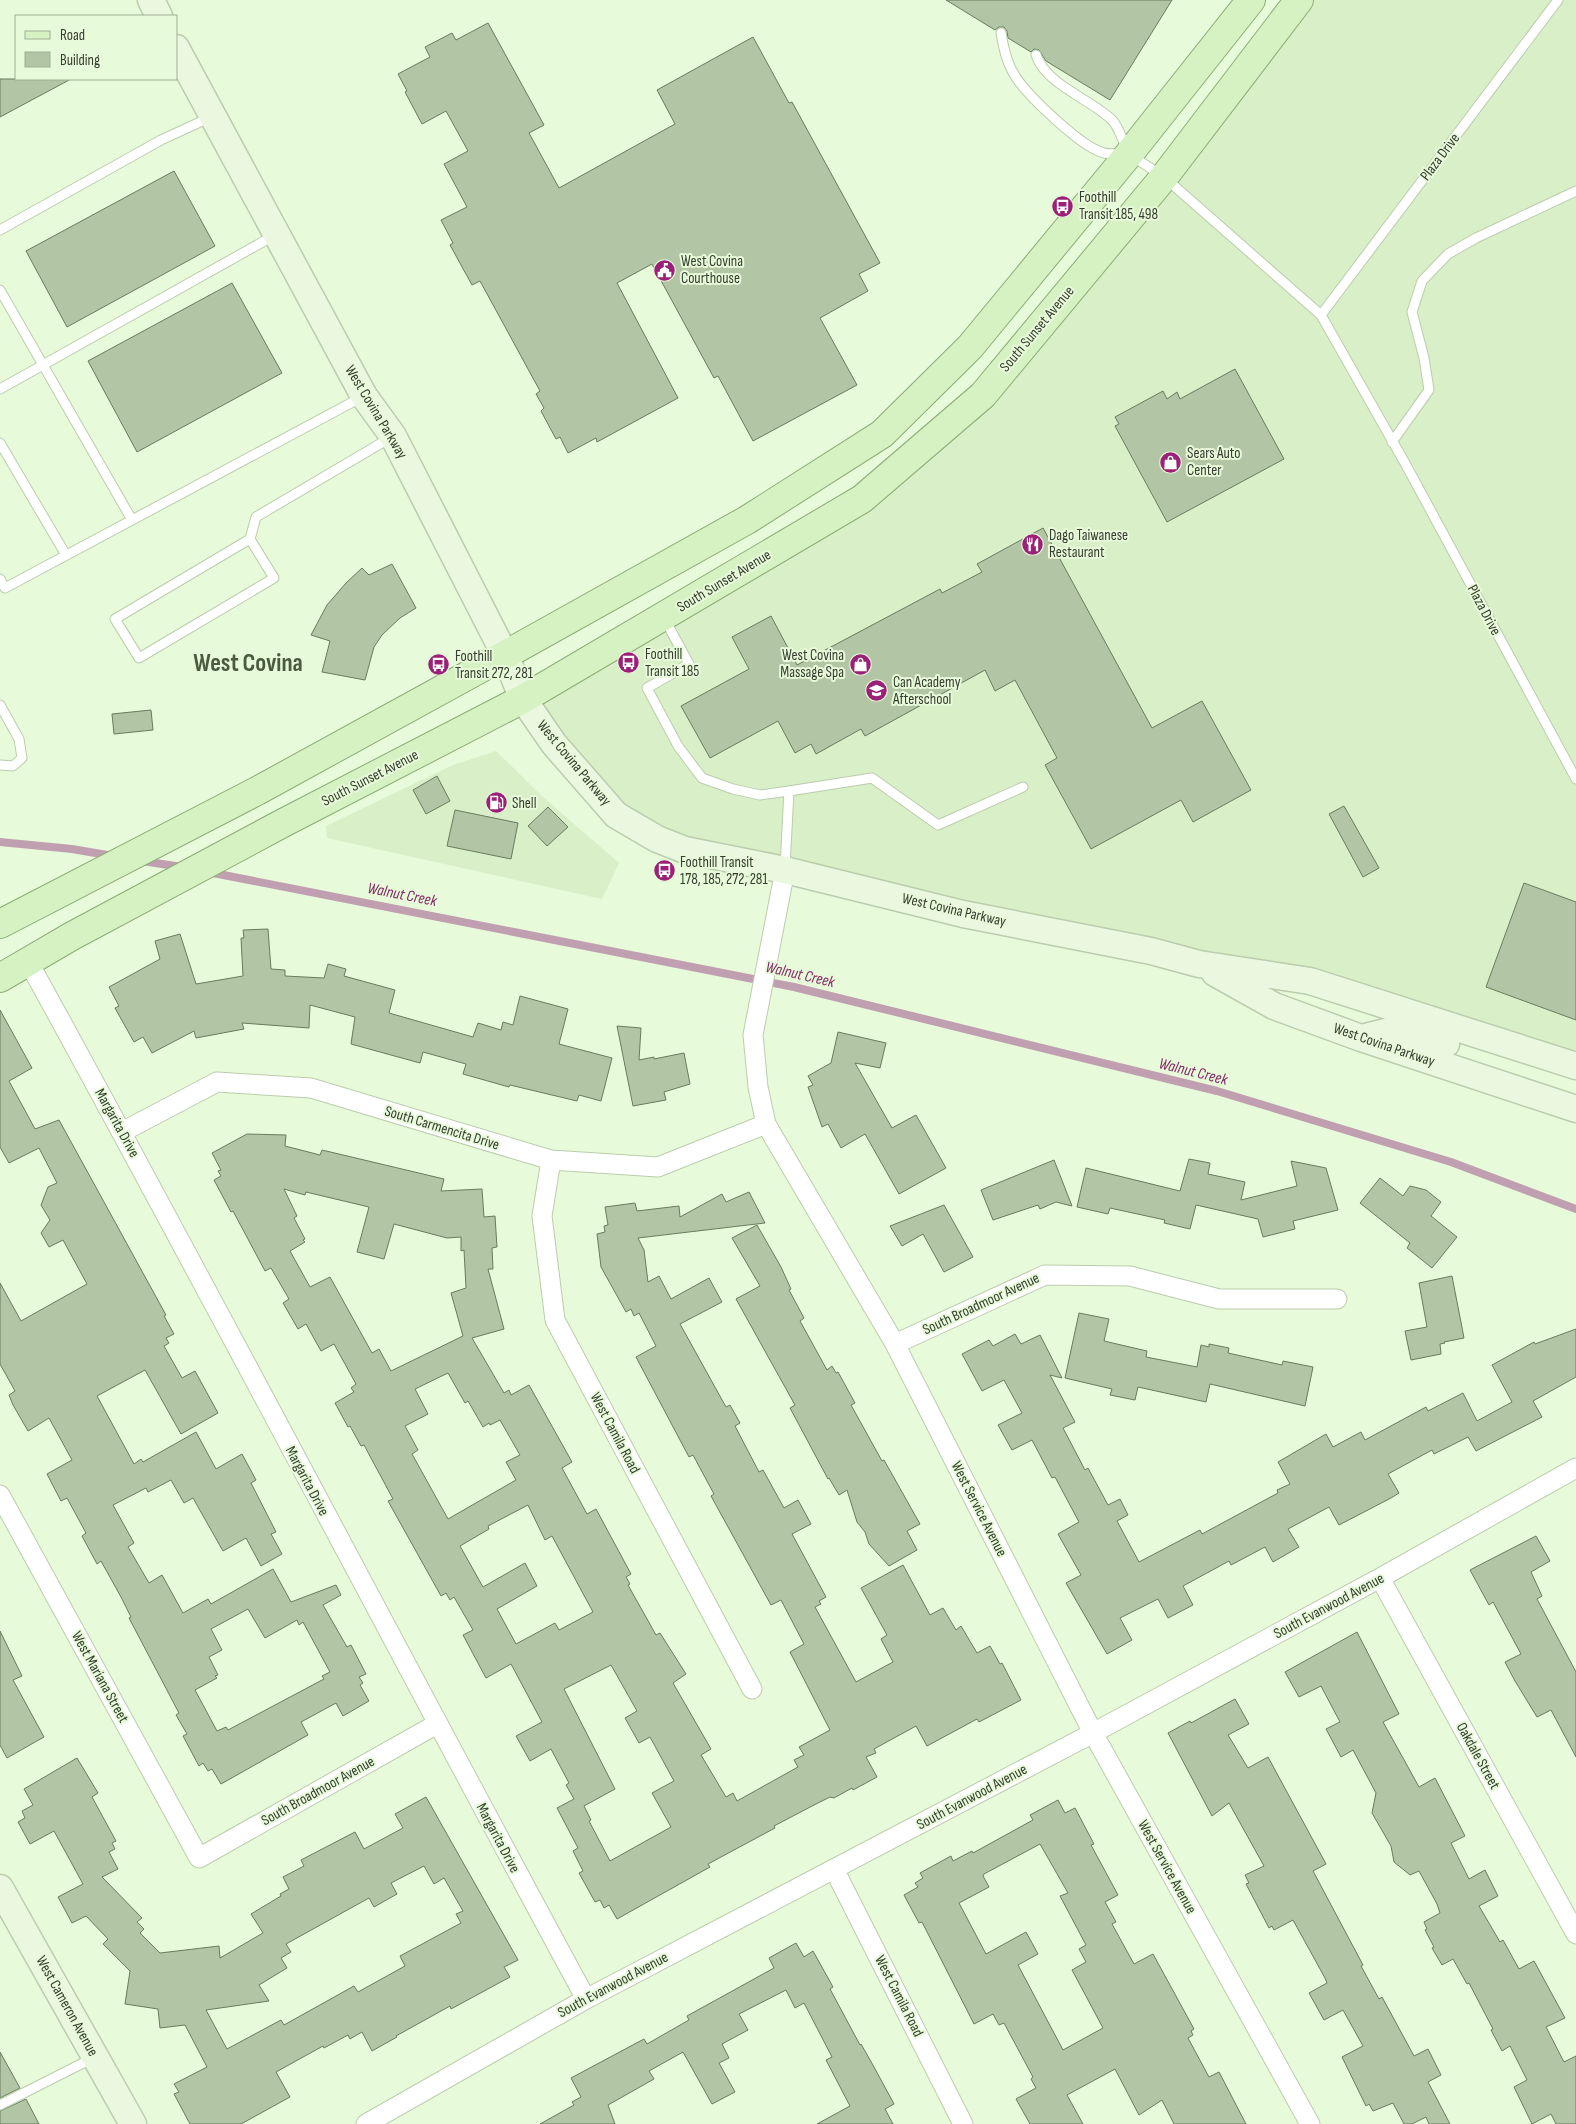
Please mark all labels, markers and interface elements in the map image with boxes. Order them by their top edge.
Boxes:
legend [15,15,178,80]
text: Road [60,26,85,45]
text: Building [60,51,100,70]
street label: Plaza Drive [1416,129,1464,185]
place label: Foothill Transit 185, 498 [1079,188,1158,224]
bus stop icon: Foothill Transit 185, 498 [1051,194,1075,218]
place label: West Covina Courthouse [681,252,743,288]
public building icon: West Covina Courthouse [653,258,677,282]
street label: South Sunset Avenue [996,282,1078,376]
street label: West Covina Parkway [341,362,412,462]
place label: Sears Auto Center [1187,444,1240,480]
shop icon: Sears Auto Center [1159,450,1183,474]
place label: Dago Taiwanese Restaurant [1049,526,1128,562]
restaurant icon: Dago Taiwanese Restaurant [1021,532,1045,556]
street label: South Sunset Avenue [673,545,775,617]
street label: Plaza Drive [1463,581,1505,639]
place label: Foothill Transit 185 [645,645,699,681]
place label: West Covina Massage Spa [780,646,844,682]
place label: Foothill Transit 272, 281 [455,647,534,683]
district label: West Covina [193,648,303,679]
bus stop icon: Foothill Transit 185 [617,651,641,675]
shop icon: West Covina Massage Spa [848,652,872,676]
bus stop icon: Foothill Transit 272, 281 [427,653,451,677]
place label: Can Academy Afterschool [892,673,961,709]
school or university icon: Can Academy Afterschool [865,679,889,703]
street label: West Covina Parkway [533,716,615,810]
street label: South Sunset Avenue [318,745,422,811]
fuel station icon: Shell [484,791,508,815]
place label: Shell [512,794,536,813]
place label: Foothill Transit 178, 185, 272, 281 [680,853,768,889]
bus stop icon: Foothill Transit 178, 185, 272, 281 [652,859,676,883]
water label: Walnut Creek [366,879,439,911]
street label: West Covina Parkway [900,889,1008,931]
water label: Walnut Creek [764,958,837,992]
street label: West Covina Parkway [1331,1019,1437,1071]
water label: Walnut Creek [1157,1054,1230,1090]
street label: Margarita Drive [90,1085,144,1161]
street label: South Carmencita Drive [382,1102,502,1154]
street label: South Broadmoor Avenue [920,1269,1042,1339]
street label: West Camila Road [586,1389,644,1477]
street label: Margarita Drive [281,1443,333,1519]
street label: West Service Avenue [947,1458,1011,1560]
street label: South Evanwood Avenue [1271,1569,1387,1643]
street label: West Mariana Street [67,1628,133,1726]
street label: Oakdale Street [1452,1719,1504,1793]
street label: South Broadmoor Avenue [258,1752,378,1830]
street label: South Evanwood Avenue [914,1760,1030,1834]
street label: Margarita Drive [472,1800,524,1876]
street label: West Service Avenue [1133,1817,1201,1917]
street label: South Evanwood Avenue [555,1948,671,2022]
street label: West Cameron Avenue [32,1952,102,2060]
street label: West Camila Road [870,1952,928,2040]

